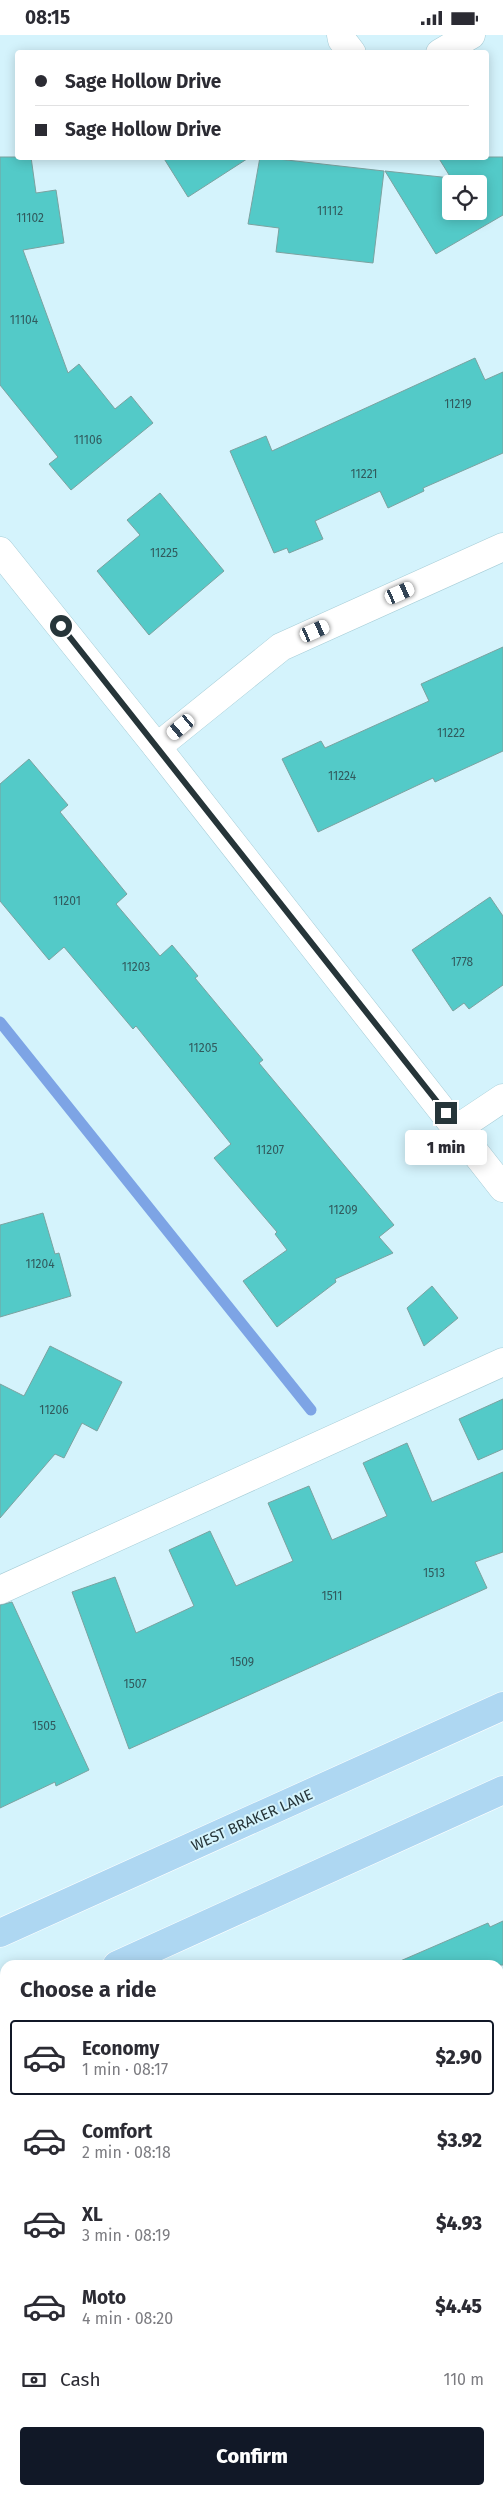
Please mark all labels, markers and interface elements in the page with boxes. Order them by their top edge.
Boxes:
text: 08:15 [25,6,70,29]
text: Sage Hollow Drive [65,70,221,93]
text: Sage Hollow Drive [65,118,221,141]
map controls [442,175,487,220]
button: locate [442,175,487,220]
house number: 11112 [317,204,343,218]
house number: 11102 [16,211,44,225]
house number: 11104 [10,313,39,327]
house number: 11219 [444,397,472,411]
house number: 11106 [74,433,102,447]
house number: 11221 [350,467,378,481]
house number: 11225 [150,546,178,560]
car [383,580,416,606]
route start [50,615,72,637]
car [298,618,331,644]
car [164,712,197,742]
house number: 11222 [437,726,465,740]
house number: 11224 [328,769,357,783]
house number: 11201 [53,894,81,908]
house number: 1778 [451,955,473,969]
house number: 11203 [122,960,150,974]
house number: 11205 [189,1041,217,1055]
route end [435,1102,457,1124]
callout: 1 min [405,1131,487,1165]
text: 1 min [427,1138,465,1157]
house number: 11207 [256,1143,284,1157]
house number: 11209 [328,1203,358,1217]
house number: 11204 [25,1257,55,1271]
house number: 11206 [39,1403,69,1417]
house number: 1513 [423,1566,445,1580]
house number: 1511 [322,1589,342,1603]
house number: 1509 [230,1655,254,1669]
house number: 1507 [124,1677,147,1691]
house number: 1505 [32,1719,56,1733]
street label: WEST BRAKER LANE [189,1785,315,1855]
text: Choose a ride [20,1976,156,2003]
icon: car [22,2035,67,2080]
text: Economy [82,2037,159,2060]
text: $2.90 [435,2046,482,2069]
text: 1 min · 08:17 [82,2060,168,2079]
icon: car [22,2118,67,2163]
text: Comfort [82,2120,152,2143]
text: $3.92 [437,2129,482,2152]
text: 2 min · 08:18 [82,2143,171,2162]
icon: car [22,2201,67,2246]
text: XL [82,2203,103,2226]
text: $4.93 [436,2212,482,2235]
text: 3 min · 08:19 [82,2226,170,2245]
icon: car [22,2284,67,2329]
text: Moto [82,2286,126,2309]
text: $4.45 [435,2295,482,2318]
text: 4 min · 08:20 [82,2309,173,2328]
icon: cash [20,2366,48,2394]
text: Cash [60,2368,101,2391]
text: 110 m [443,2370,484,2389]
button: Confirm [20,2427,484,2485]

